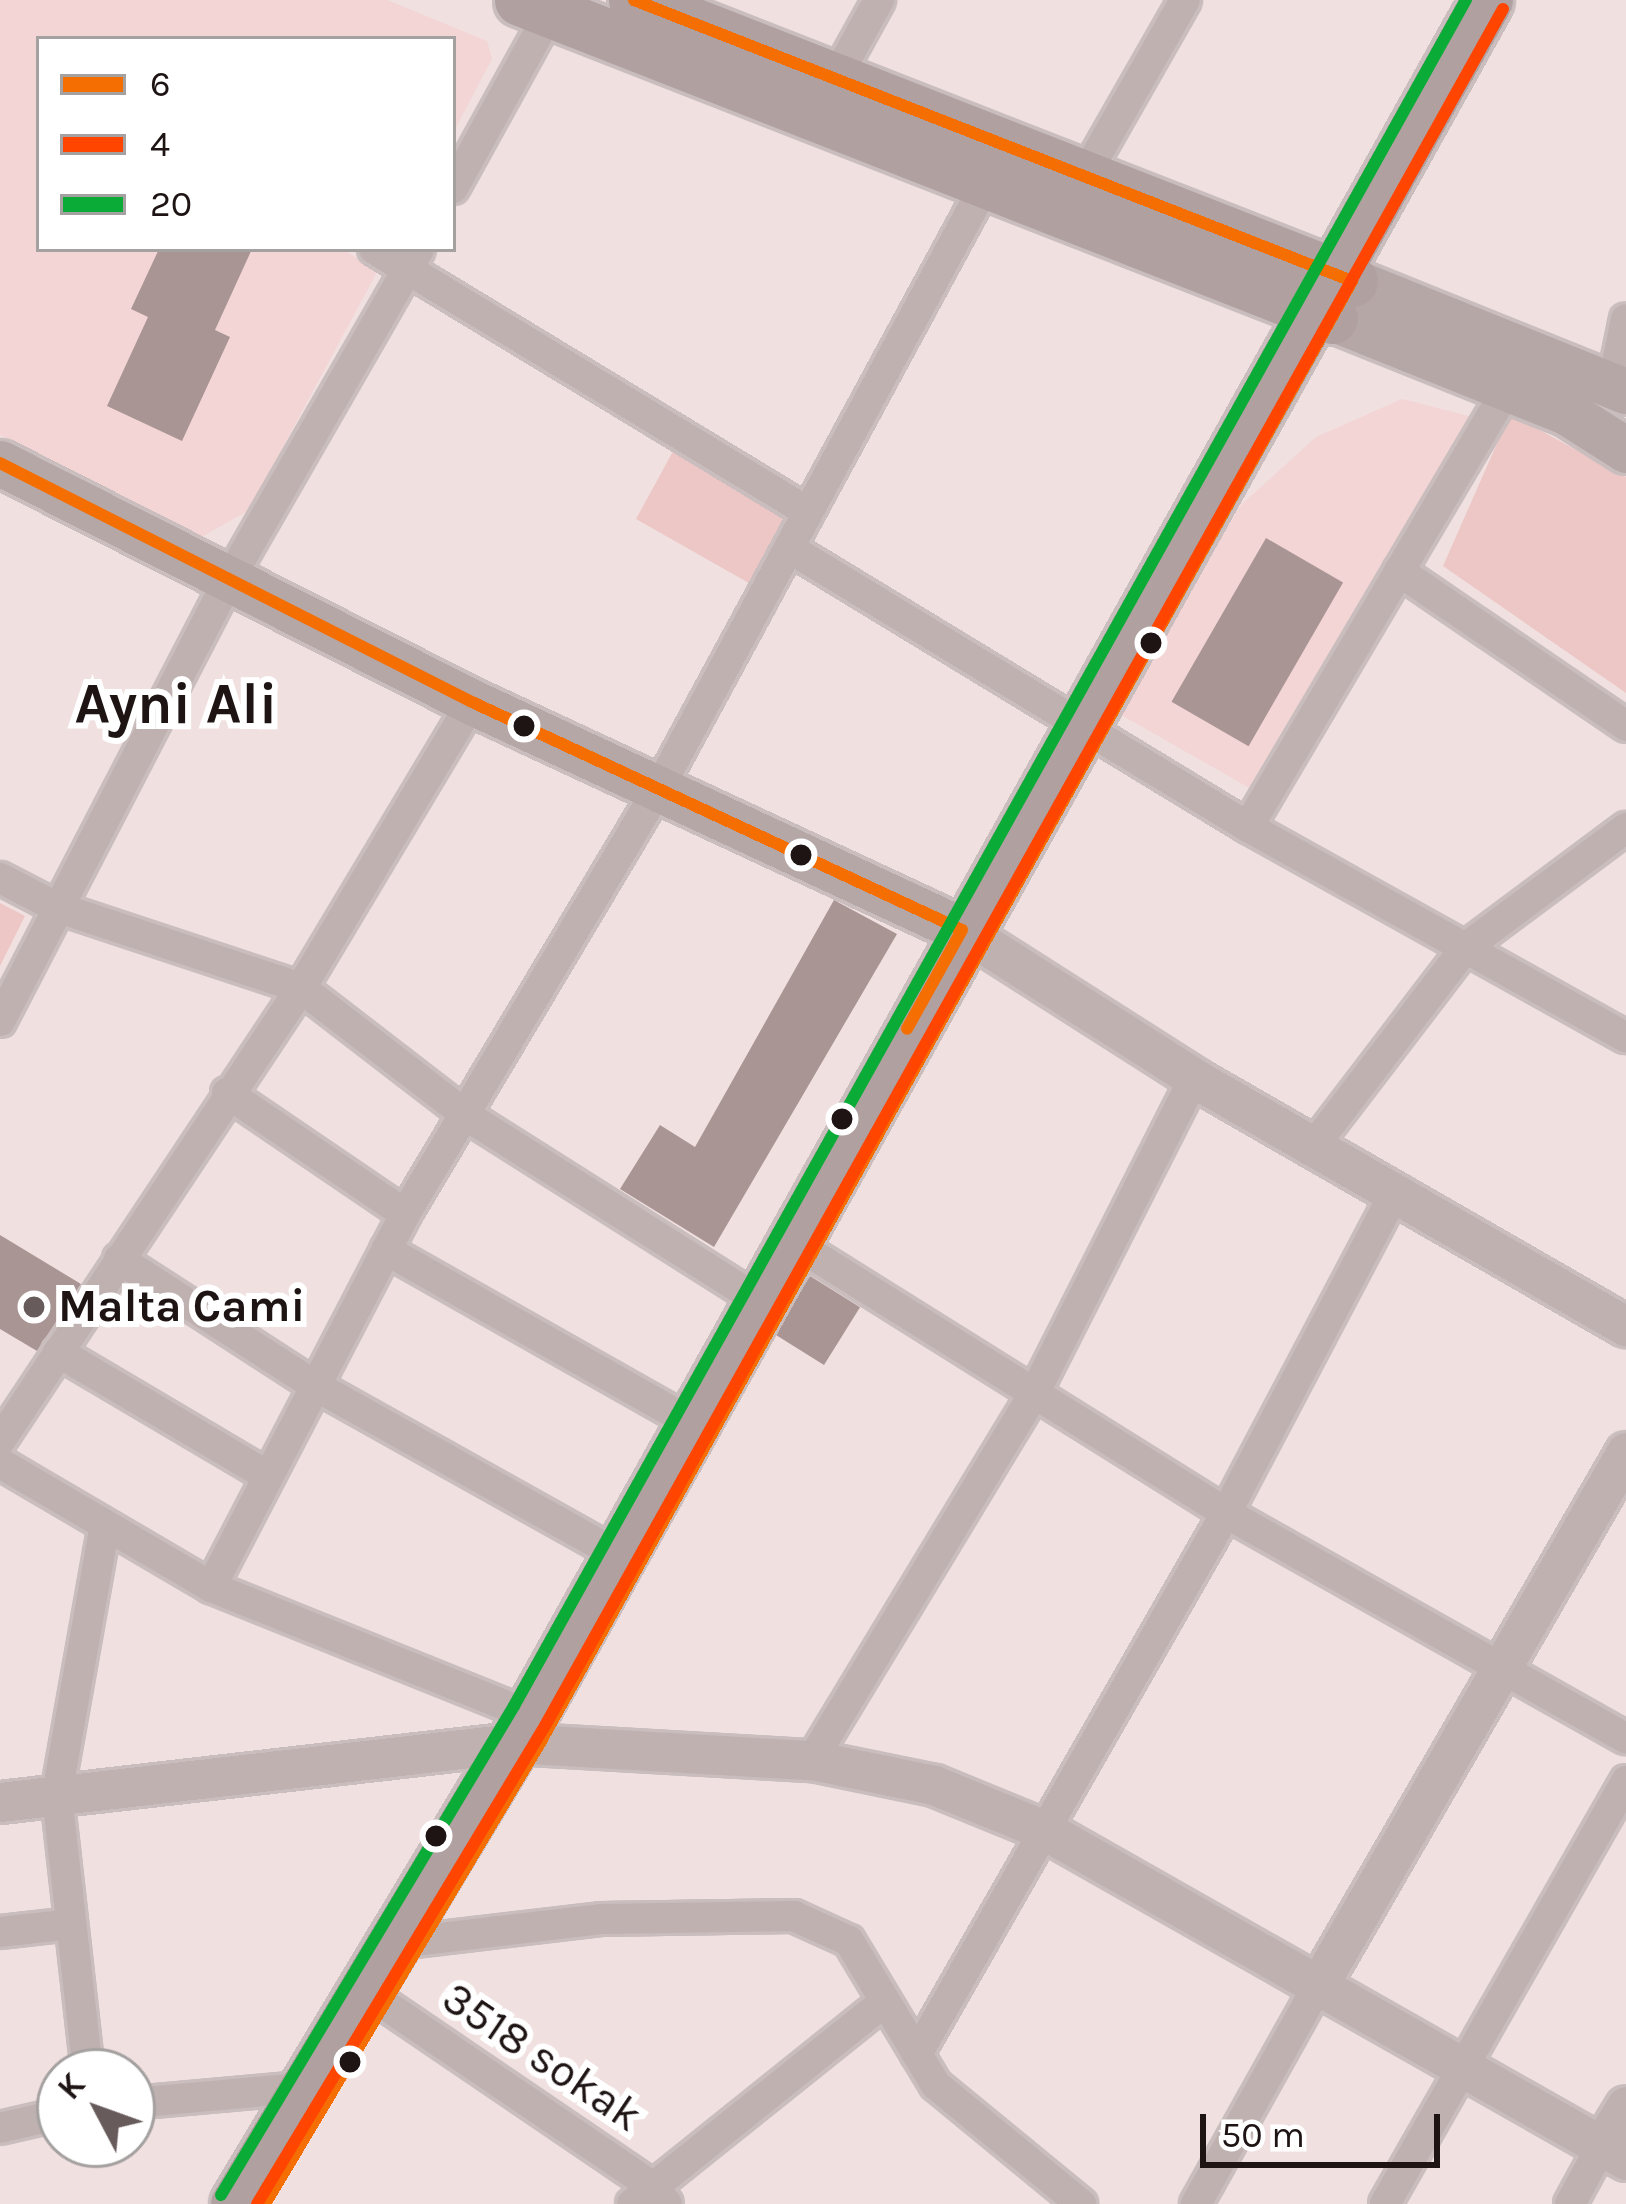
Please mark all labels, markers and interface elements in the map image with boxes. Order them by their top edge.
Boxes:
legend [36,36,456,252]
text: 6 [150,63,171,105]
text: 4 [150,123,170,165]
text: 20 [150,183,192,225]
unlabelled marker [1140,632,1162,654]
district label: Ayni Ali [75,671,277,739]
unlabelled marker [513,715,535,737]
unlabelled marker [790,844,812,866]
unlabelled marker [831,1108,853,1130]
place label: Malta Cami [58,1280,305,1334]
marker: Malta Cami [21,1294,47,1320]
unlabelled marker [425,1825,447,1847]
street label: 3518 sokak [432,1971,652,2143]
north arrow [36,2048,156,2168]
unlabelled marker [339,2051,361,2073]
text: K [50,2066,93,2107]
scale bar [1206,2090,1446,2164]
text: 50 m [1221,2114,1305,2156]

